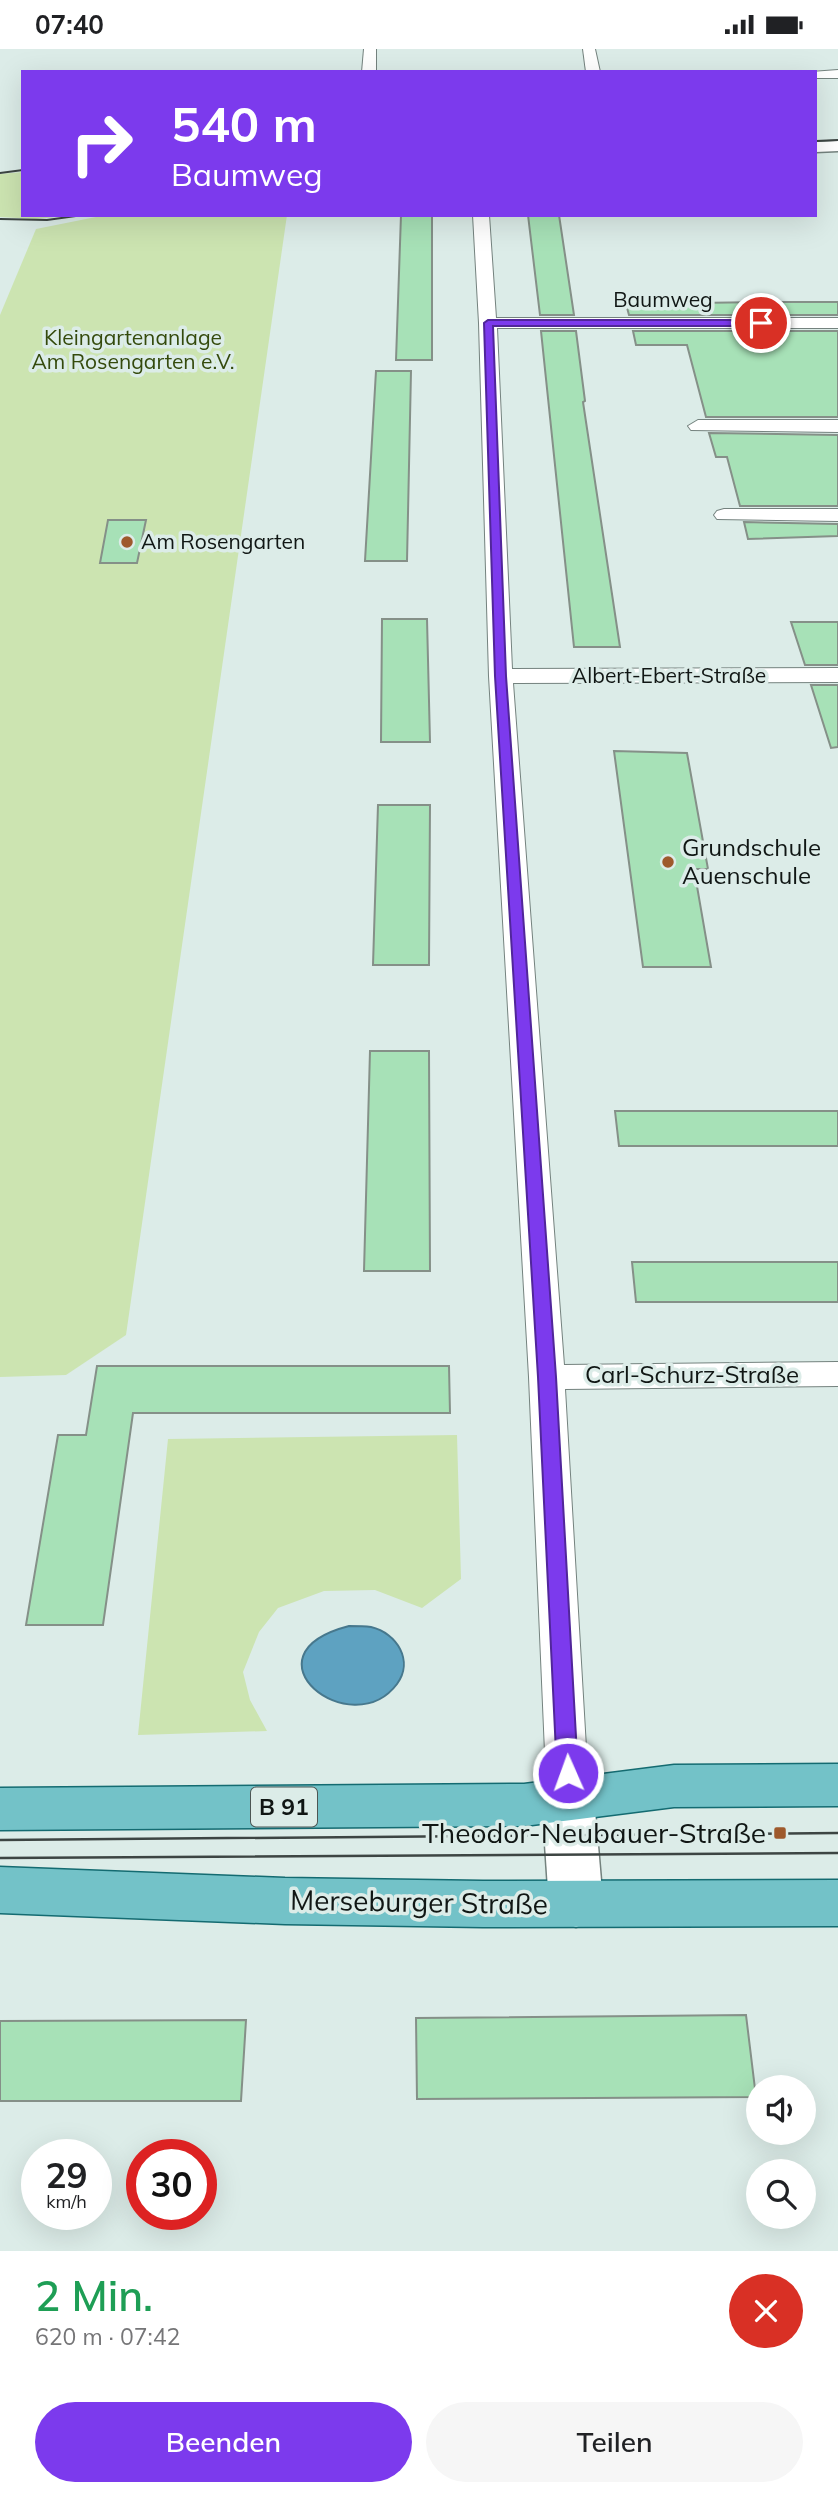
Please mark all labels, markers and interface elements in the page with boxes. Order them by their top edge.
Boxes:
text: 07:40 [35,8,104,41]
text: 540 m [171,93,317,154]
icon: right [56,98,147,189]
text: Baumweg [171,154,323,194]
street label: Baumweg [613,286,713,312]
pin [731,293,791,353]
icon: arrive [742,304,780,342]
park label: Kleingartenanlage Am Rosengarten e.V. [31,324,235,374]
place label: Am Rosengarten [141,528,305,554]
marker: Am Rosengarten [119,534,135,550]
street label: Albert-Ebert-Straße [572,662,766,688]
place label: Grundschule Auenschule [682,832,821,890]
marker: Grundschule Auenschule [660,854,676,870]
street label: Carl-Schurz-Straße [585,1359,799,1389]
position arrow [531,1736,605,1810]
road number: B 91 [251,1787,317,1827]
place label: Theodor-Neubauer-Straße [422,1815,766,1850]
marker: Theodor-Neubauer-Straße [772,1825,788,1841]
street label: Merseburger Straße [290,1882,548,1921]
map controls [746,2075,816,2229]
button: sound [746,2075,816,2145]
speed limit sign: 30 [126,2139,217,2230]
text: 29 [45,2153,88,2197]
button: search [746,2159,816,2229]
text: km/h [46,2190,87,2213]
text: 2 Min. [35,2269,153,2322]
button: close [729,2274,803,2348]
text: 620 m · 07:42 [35,2322,180,2351]
button: Beenden [35,2402,412,2482]
button: Teilen [426,2402,803,2482]

